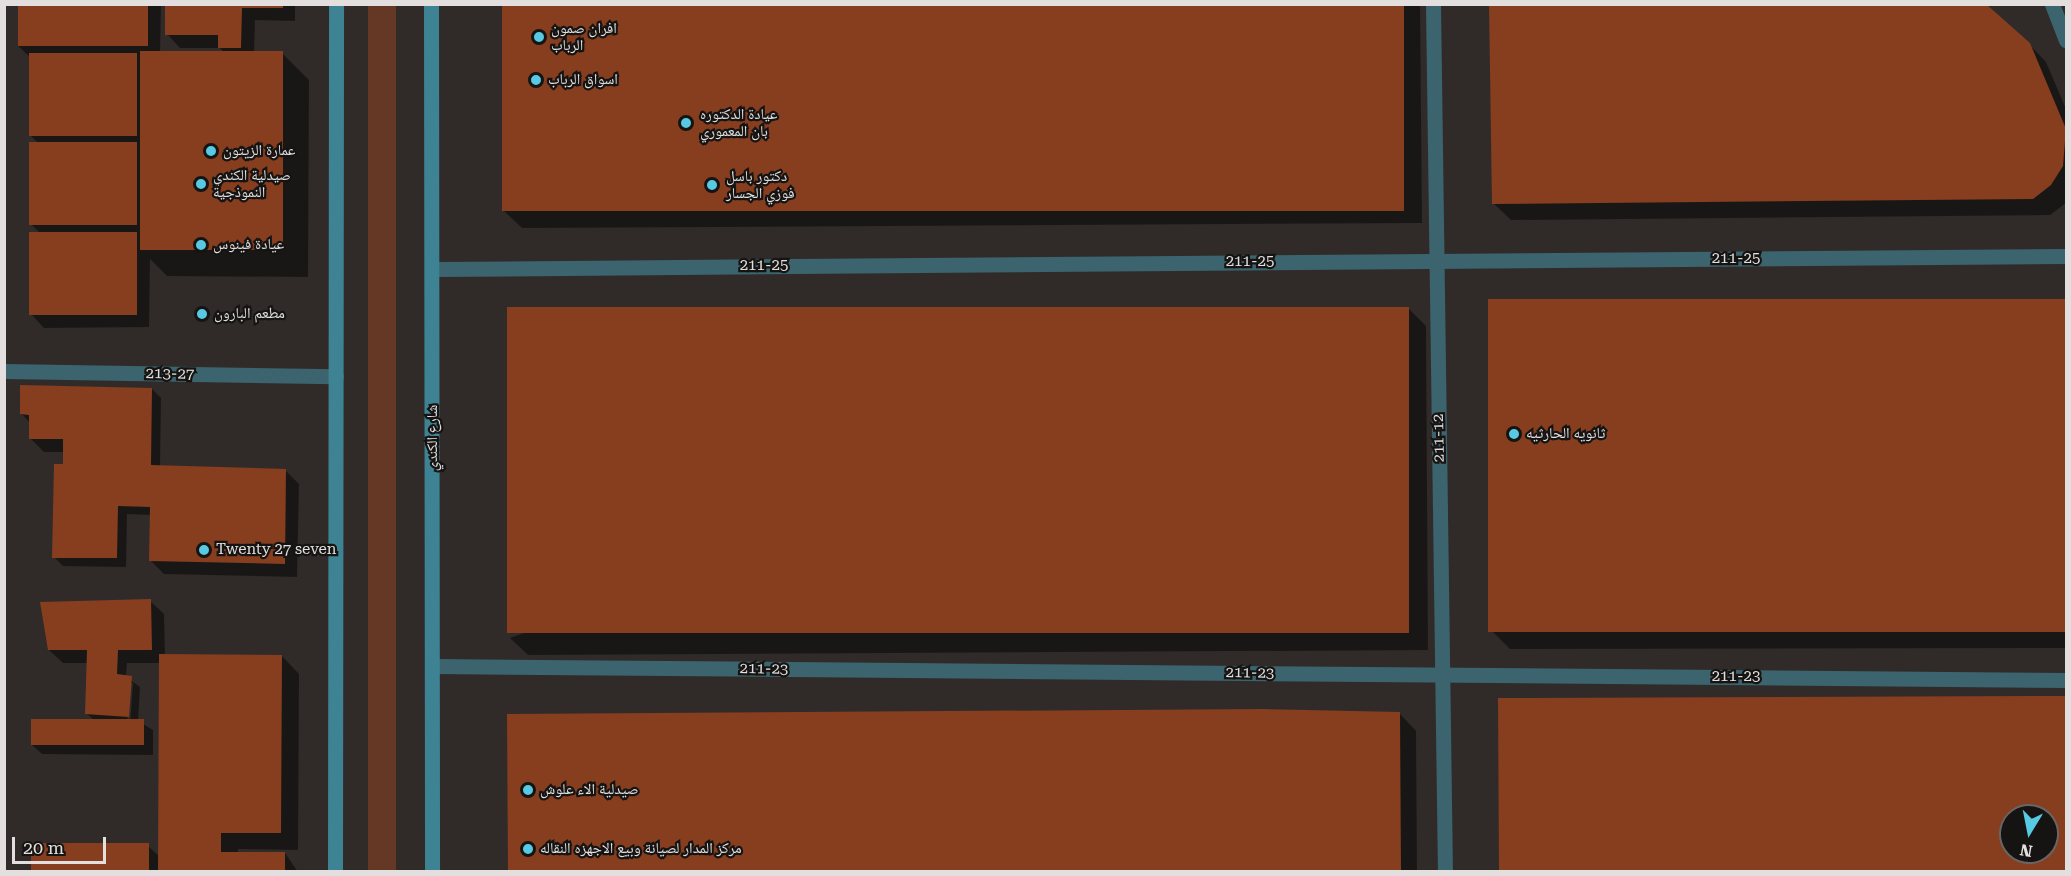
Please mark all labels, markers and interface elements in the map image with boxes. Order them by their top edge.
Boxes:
place label: افران صمون الرباب [551,19,617,54]
marker: افران صمون الرباب [532,30,546,44]
place label: اسواق الرباب [548,71,618,89]
marker: اسواق الرباب [529,73,543,87]
place label: عيادة الدكتوره بان المعموري [700,105,777,140]
marker: عيادة الدكتوره بان المعموري [677,114,695,132]
place label: عمارة الزيتون [223,142,295,160]
marker: عمارة الزيتون [204,144,218,158]
place label: صيدلية الكندي النموذجية [213,166,291,201]
place label: دكتور باسل فوزي الجسار [726,167,794,202]
marker: دكتور باسل فوزي الجسار [703,176,721,194]
marker: صيدلية الكندي النموذجية [194,177,208,191]
place label: عيادة فينوس [213,236,284,254]
marker: عيادة فينوس [194,238,208,252]
street label: 211-25 [1712,250,1760,268]
street label: 211-25 [1226,253,1274,271]
street label: 211-25 [740,257,788,275]
place label: مطعم البارون [214,305,285,323]
marker: مطعم البارون [195,307,209,321]
street label: 213-27 [146,365,194,383]
street label: شارع الكندي [424,405,442,471]
street label: 211-12 [1430,414,1448,462]
place label: ثانويه الحارثيه [1526,425,1605,443]
marker: ثانويه الحارثيه [1507,427,1521,441]
place label: Twenty 27 seven [216,541,336,559]
marker: Twenty 27 seven [197,543,211,557]
street label: 211-23 [740,660,788,678]
street label: 211-23 [1226,664,1274,682]
street label: 211-23 [1712,668,1760,686]
place label: صيدلية الاء علوش [540,781,639,799]
marker: صيدلية الاء علوش [521,783,535,797]
north arrow [1999,804,2059,864]
scale bar [15,825,110,863]
text: 20 m [23,837,64,858]
place label: مركز المدار لصيانة وبيع الاجهزه النقاله [540,840,742,858]
text: N [2018,840,2034,861]
marker: مركز المدار لصيانة وبيع الاجهزه النقاله [521,842,535,856]

